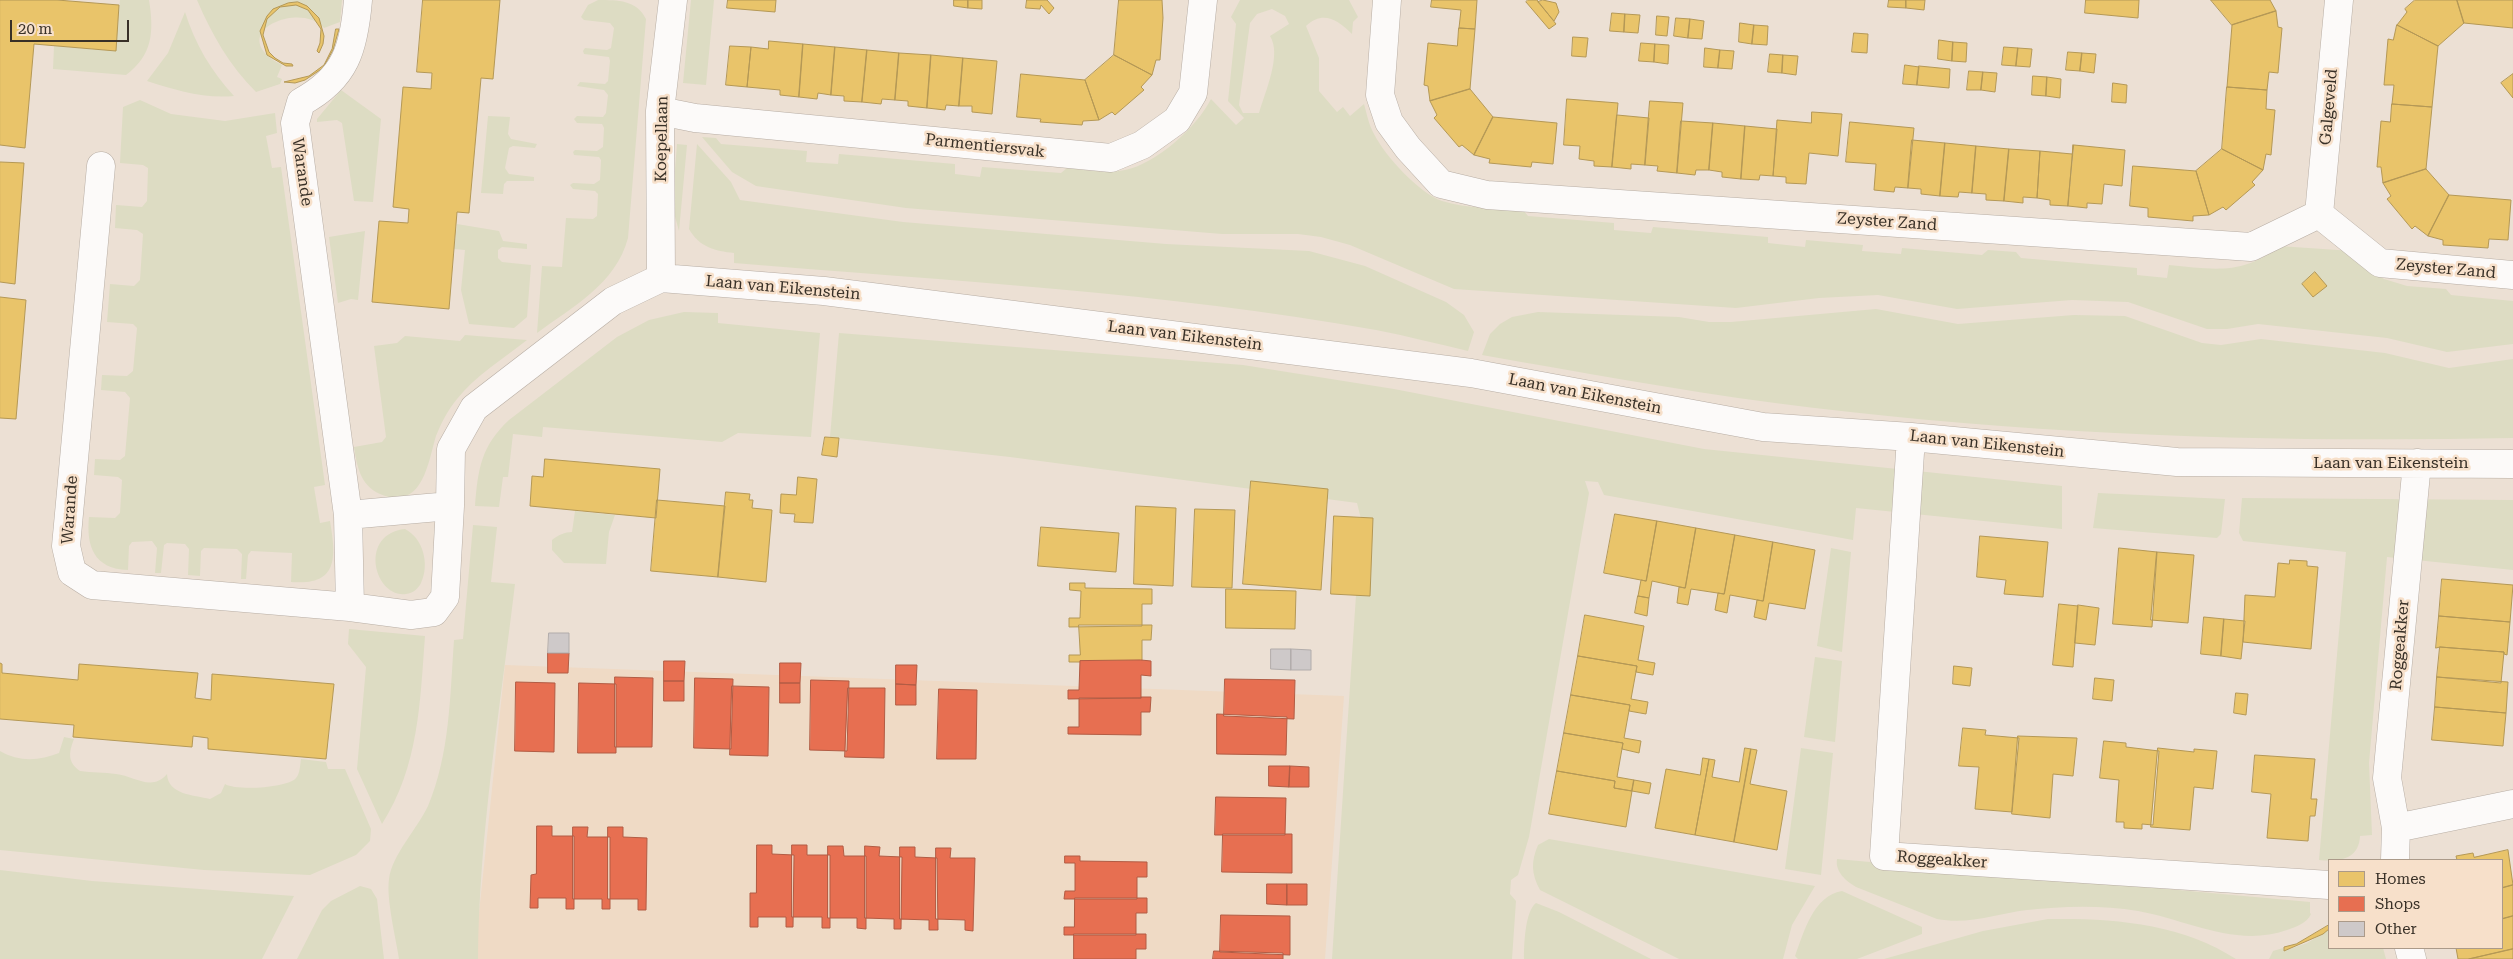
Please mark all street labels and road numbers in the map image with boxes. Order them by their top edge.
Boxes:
street label: Galgeveld [2316,68,2342,146]
street label: Koepellaan [652,96,672,182]
street label: Parmentiersvak [924,130,1046,162]
street label: Warande [288,137,316,207]
street label: Zeyster Zand [1836,209,1938,235]
street label: Zeyster Zand [2395,255,2497,283]
street label: Laan van Eikenstein [705,272,861,304]
street label: Laan van Eikenstein [1107,317,1263,355]
street label: Laan van Eikenstein [1507,370,1663,418]
street label: Laan van Eikenstein [1909,426,2065,462]
street label: Laan van Eikenstein [2313,453,2469,473]
street label: Warande [58,475,82,545]
street label: Roggeakker [2386,599,2414,691]
street label: Roggeakker [1896,847,1988,873]

